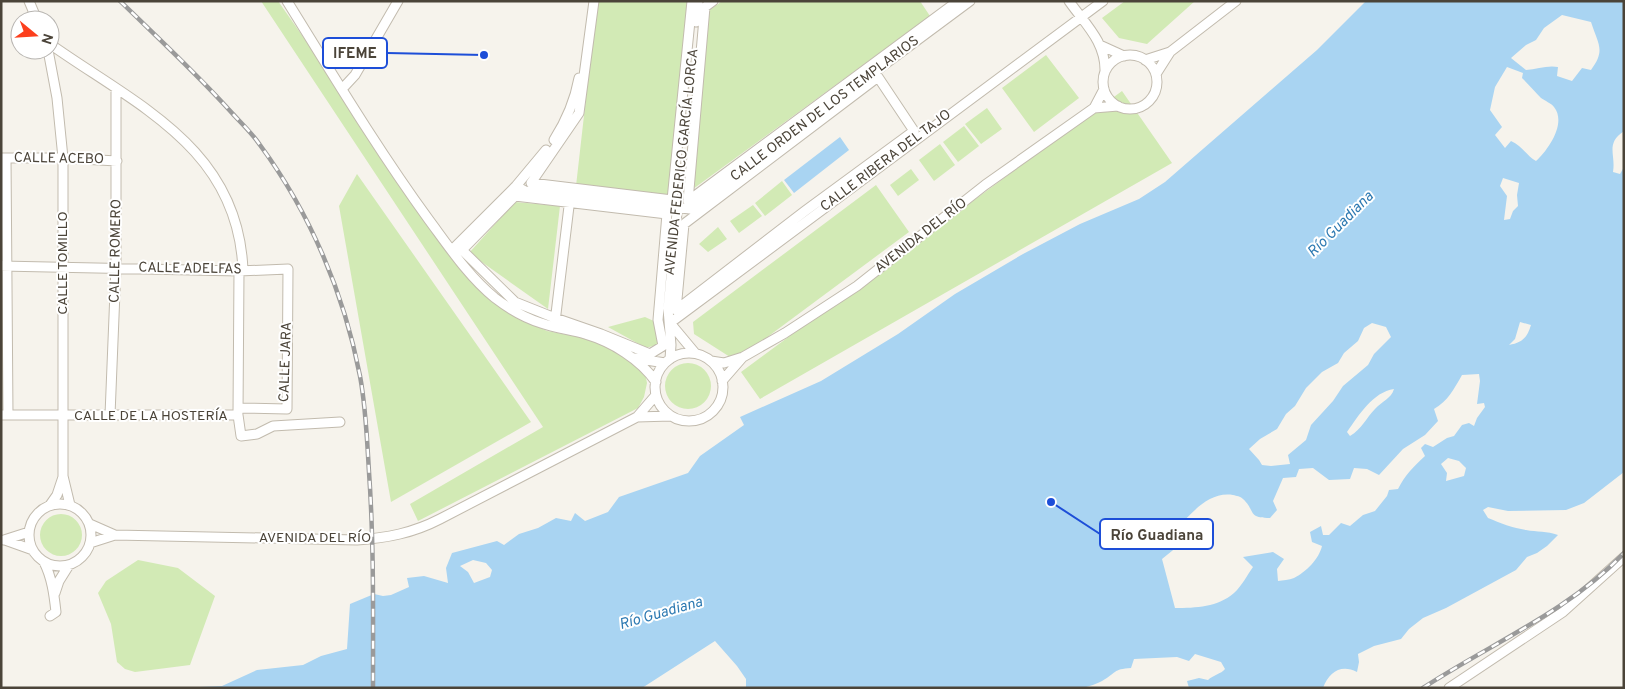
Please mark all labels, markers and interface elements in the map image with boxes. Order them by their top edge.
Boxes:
north arrow [10,10,60,60]
text: N [36,31,56,46]
street label: CALLE ORDEN DE LOS TEMPLARIOS [727,32,923,186]
callout: IFEME [323,38,387,68]
text: IFEME [333,45,377,64]
street label: AVENIDA FEDERICO GARCÍA LORCA [661,48,702,276]
street label: CALLE RIBERA DEL TAJO [817,106,955,216]
street label: CALLE ACEBO [14,150,104,168]
water label: Río Guadiana [1304,188,1378,262]
street label: AVENIDA DEL RÍO [871,194,971,277]
street label: CALLE ROMERO [107,199,125,303]
street label: CALLE TOMILLO [55,211,72,315]
street label: CALLE ADELFAS [138,260,242,278]
street label: CALLE JARA [276,322,296,402]
street label: CALLE DE LA HOSTERÍA [74,407,228,425]
callout: Río Guadiana [1100,519,1213,549]
text: Río Guadiana [1111,527,1203,546]
street label: AVENIDA DEL RÍO [259,529,371,547]
water label: Río Guadiana [617,593,705,635]

